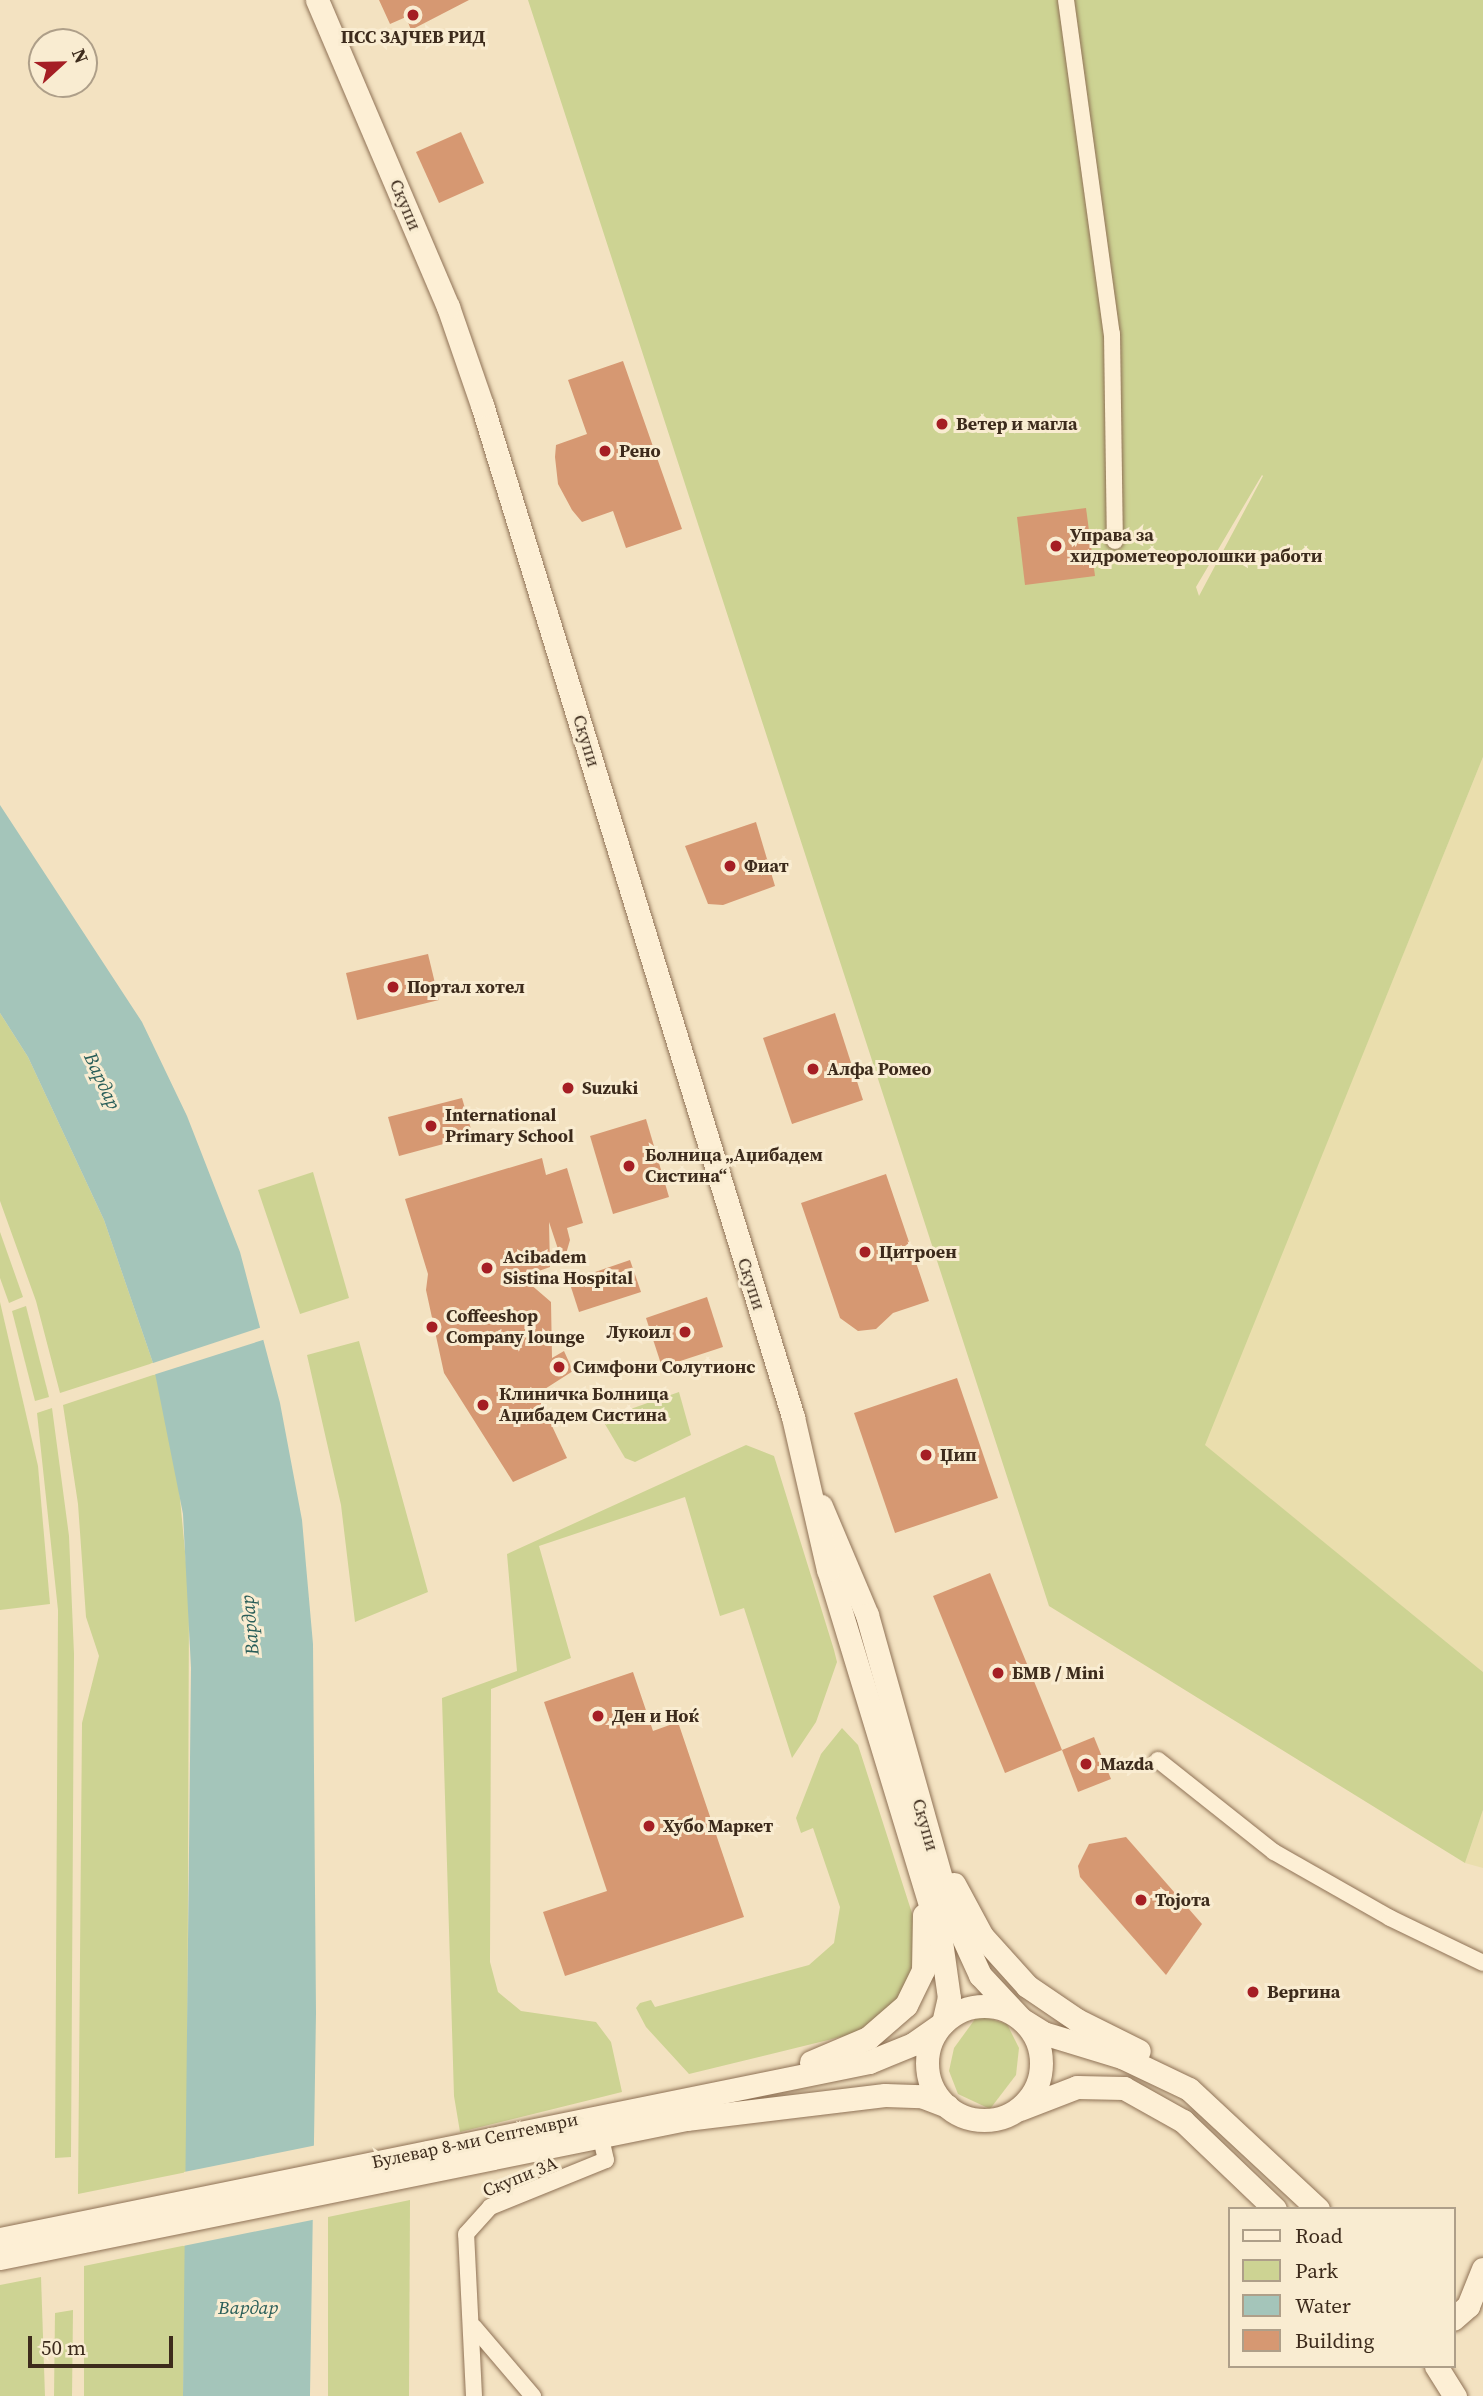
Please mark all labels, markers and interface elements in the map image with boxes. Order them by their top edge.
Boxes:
marker: ПСС ЗАЈЧЕВ РИД [405,7,421,23]
place label: ПСС ЗАЈЧЕВ РИД [341,26,485,48]
north arrow [28,28,98,98]
text: N [66,45,95,67]
street label: Скупи [385,176,425,234]
place label: Ветер и магла [956,413,1078,435]
marker: Ветер и магла [934,416,950,432]
place label: Рено [619,440,661,462]
marker: Рено [597,443,613,459]
place label: Управа за хидрометеоролошки работи [1070,525,1323,568]
marker: Управа за хидрометеоролошки работи [1048,538,1064,554]
street label: Скупи [568,712,604,770]
place label: Фиат [744,855,789,877]
marker: Фиат [722,858,738,874]
place label: Портал хотел [407,976,525,998]
marker: Портал хотел [385,979,401,995]
water label: Вардар [79,1049,125,1113]
place label: Алфа Ромео [827,1058,931,1080]
marker: Алфа Ромео [805,1061,821,1077]
place label: Suzuki [582,1077,638,1099]
marker: Suzuki [560,1080,576,1096]
place label: International Primary School [445,1105,574,1148]
marker: International Primary School [423,1118,439,1134]
place label: Болница „Аџибадем Систина“ [645,1145,823,1188]
marker: Болница „Аџибадем Систина“ [619,1156,639,1176]
place label: Цитроен [879,1241,957,1263]
marker: Цитроен [857,1244,873,1260]
place label: Acibadem Sistina Hospital [503,1247,633,1290]
street label: Скупи [732,1255,770,1313]
marker: Acibadem Sistina Hospital [477,1258,497,1278]
place label: Coffeeshop Company lounge [446,1306,585,1348]
marker: Coffeeshop Company lounge [424,1319,440,1335]
place label: Лукоил [606,1321,671,1343]
marker: Лукоил [677,1324,693,1340]
place label: Симфони Солутионс [573,1356,756,1378]
marker: Симфони Солутионс [551,1359,567,1375]
place label: Клиничка Болница Аџибадем Систина [499,1384,669,1426]
marker: Клиничка Болница Аџибадем Систина [473,1395,493,1415]
place label: Џип [940,1444,977,1466]
marker: Џип [918,1447,934,1463]
water label: Вардар [236,1594,264,1656]
place label: БМВ / Mini [1012,1662,1104,1684]
marker: БМВ / Mini [990,1665,1006,1681]
place label: Ден и Ноќ [612,1705,699,1727]
marker: Ден и Ноќ [590,1708,606,1724]
place label: Mazda [1100,1753,1154,1775]
marker: Mazda [1078,1756,1094,1772]
street label: Скупи [907,1796,943,1854]
place label: Хубо Маркет [663,1815,773,1837]
marker: Хубо Маркет [641,1818,657,1834]
place label: Тојота [1155,1889,1210,1911]
marker: Тојота [1133,1892,1149,1908]
place label: Вергина [1267,1981,1340,2003]
marker: Вергина [1245,1984,1261,2000]
street label: Булевар 8-ми Септември [370,2109,580,2173]
street label: Скупи 3А [480,2152,560,2202]
legend [1228,2207,1455,2368]
text: Road [1295,2221,1343,2250]
text: Park [1295,2256,1338,2285]
text: Water [1295,2291,1351,2320]
water label: Вардар [218,2297,278,2319]
scale bar [32,2322,177,2366]
text: Building [1295,2326,1374,2355]
text: 50 m [41,2333,86,2362]

